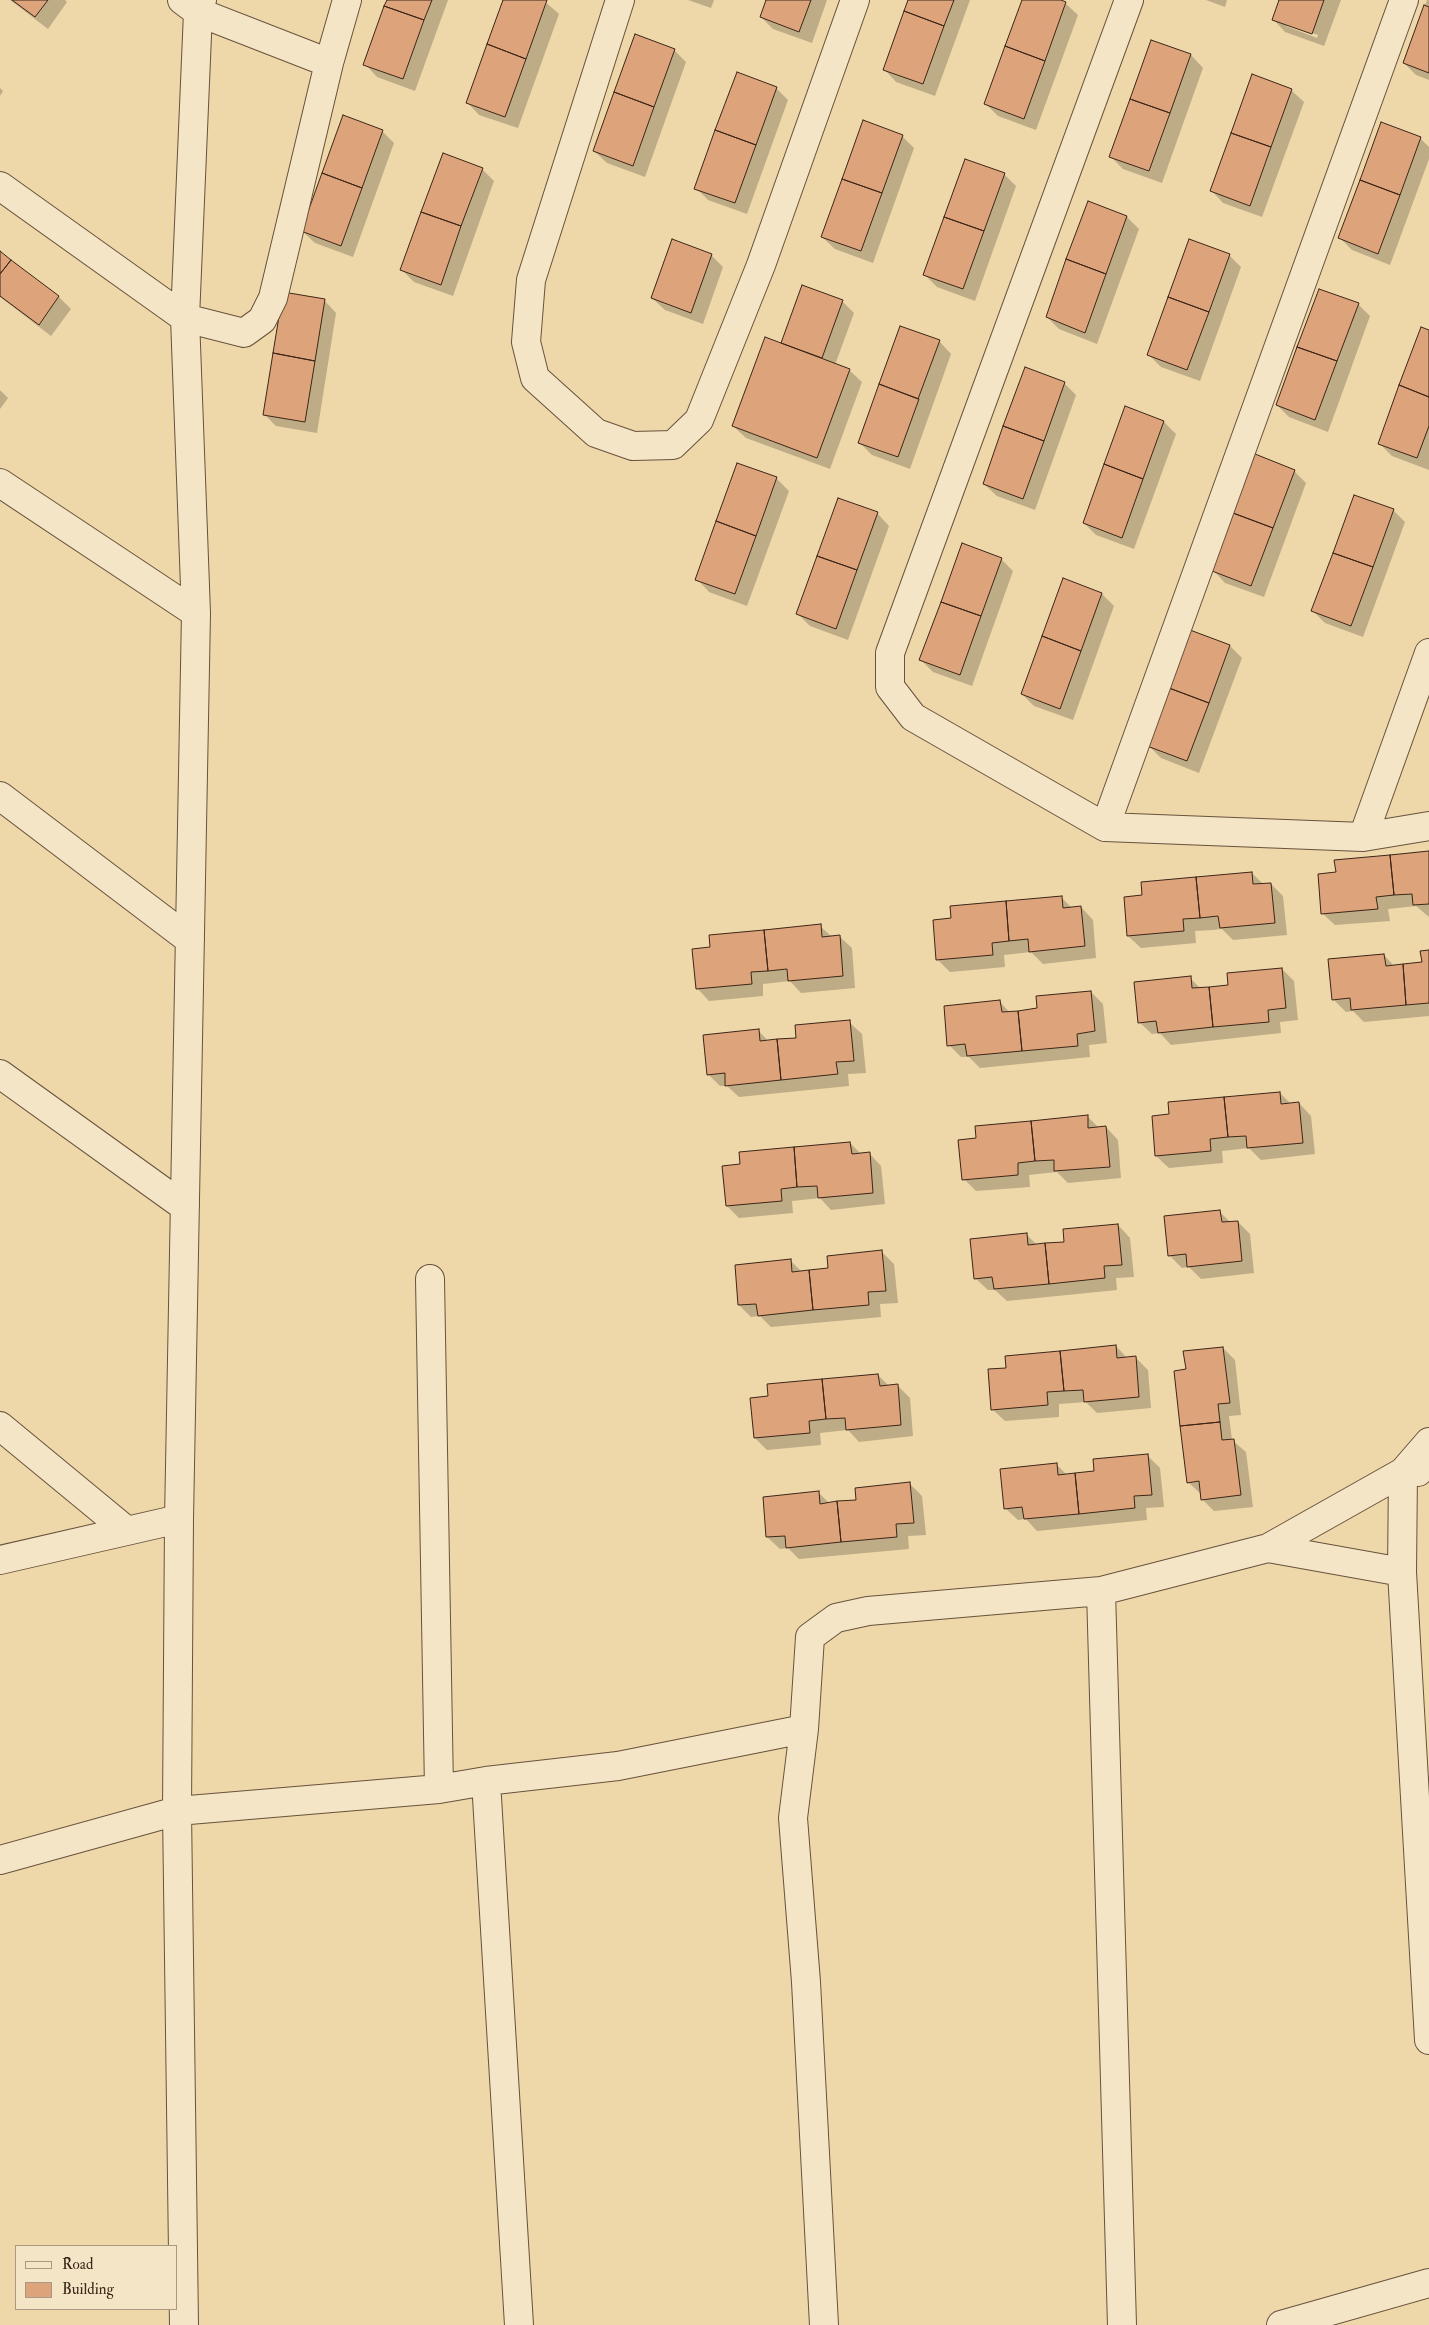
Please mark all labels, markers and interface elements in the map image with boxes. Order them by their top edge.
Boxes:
legend [15,2245,178,2310]
text: Road [62,2255,93,2274]
text: Building [62,2280,114,2299]

